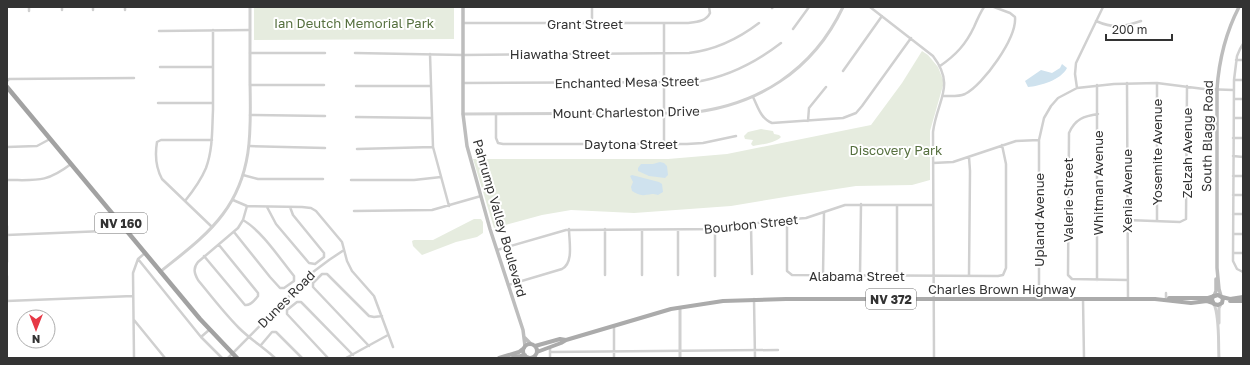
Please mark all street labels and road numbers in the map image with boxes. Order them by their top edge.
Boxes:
street label: Grant Street [547,16,623,32]
street label: Hiawatha Street [510,46,610,62]
street label: Enchanted Mesa Street [554,73,700,91]
street label: South Blagg Road [1198,80,1216,192]
street label: Yosemite Avenue [1149,99,1165,205]
street label: Mount Charleston Drive [552,103,700,121]
street label: Zelzah Avenue [1179,108,1195,198]
street label: Whitman Avenue [1090,130,1106,236]
street label: Daytona Street [584,136,678,152]
street label: Pahrump Valley Boulevard [470,137,530,299]
street label: Xenia Avenue [1119,149,1135,233]
street label: Valerie Street [1060,158,1076,242]
street label: Upland Avenue [1031,173,1047,267]
street label: Bourbon Street [703,211,799,237]
road number: NV 160 [95,213,147,233]
street label: Dunes Road [254,267,318,331]
street label: Alabama Street [809,268,905,284]
street label: Charles Brown Highway [928,281,1077,297]
road number: NV 372 [866,289,916,309]

